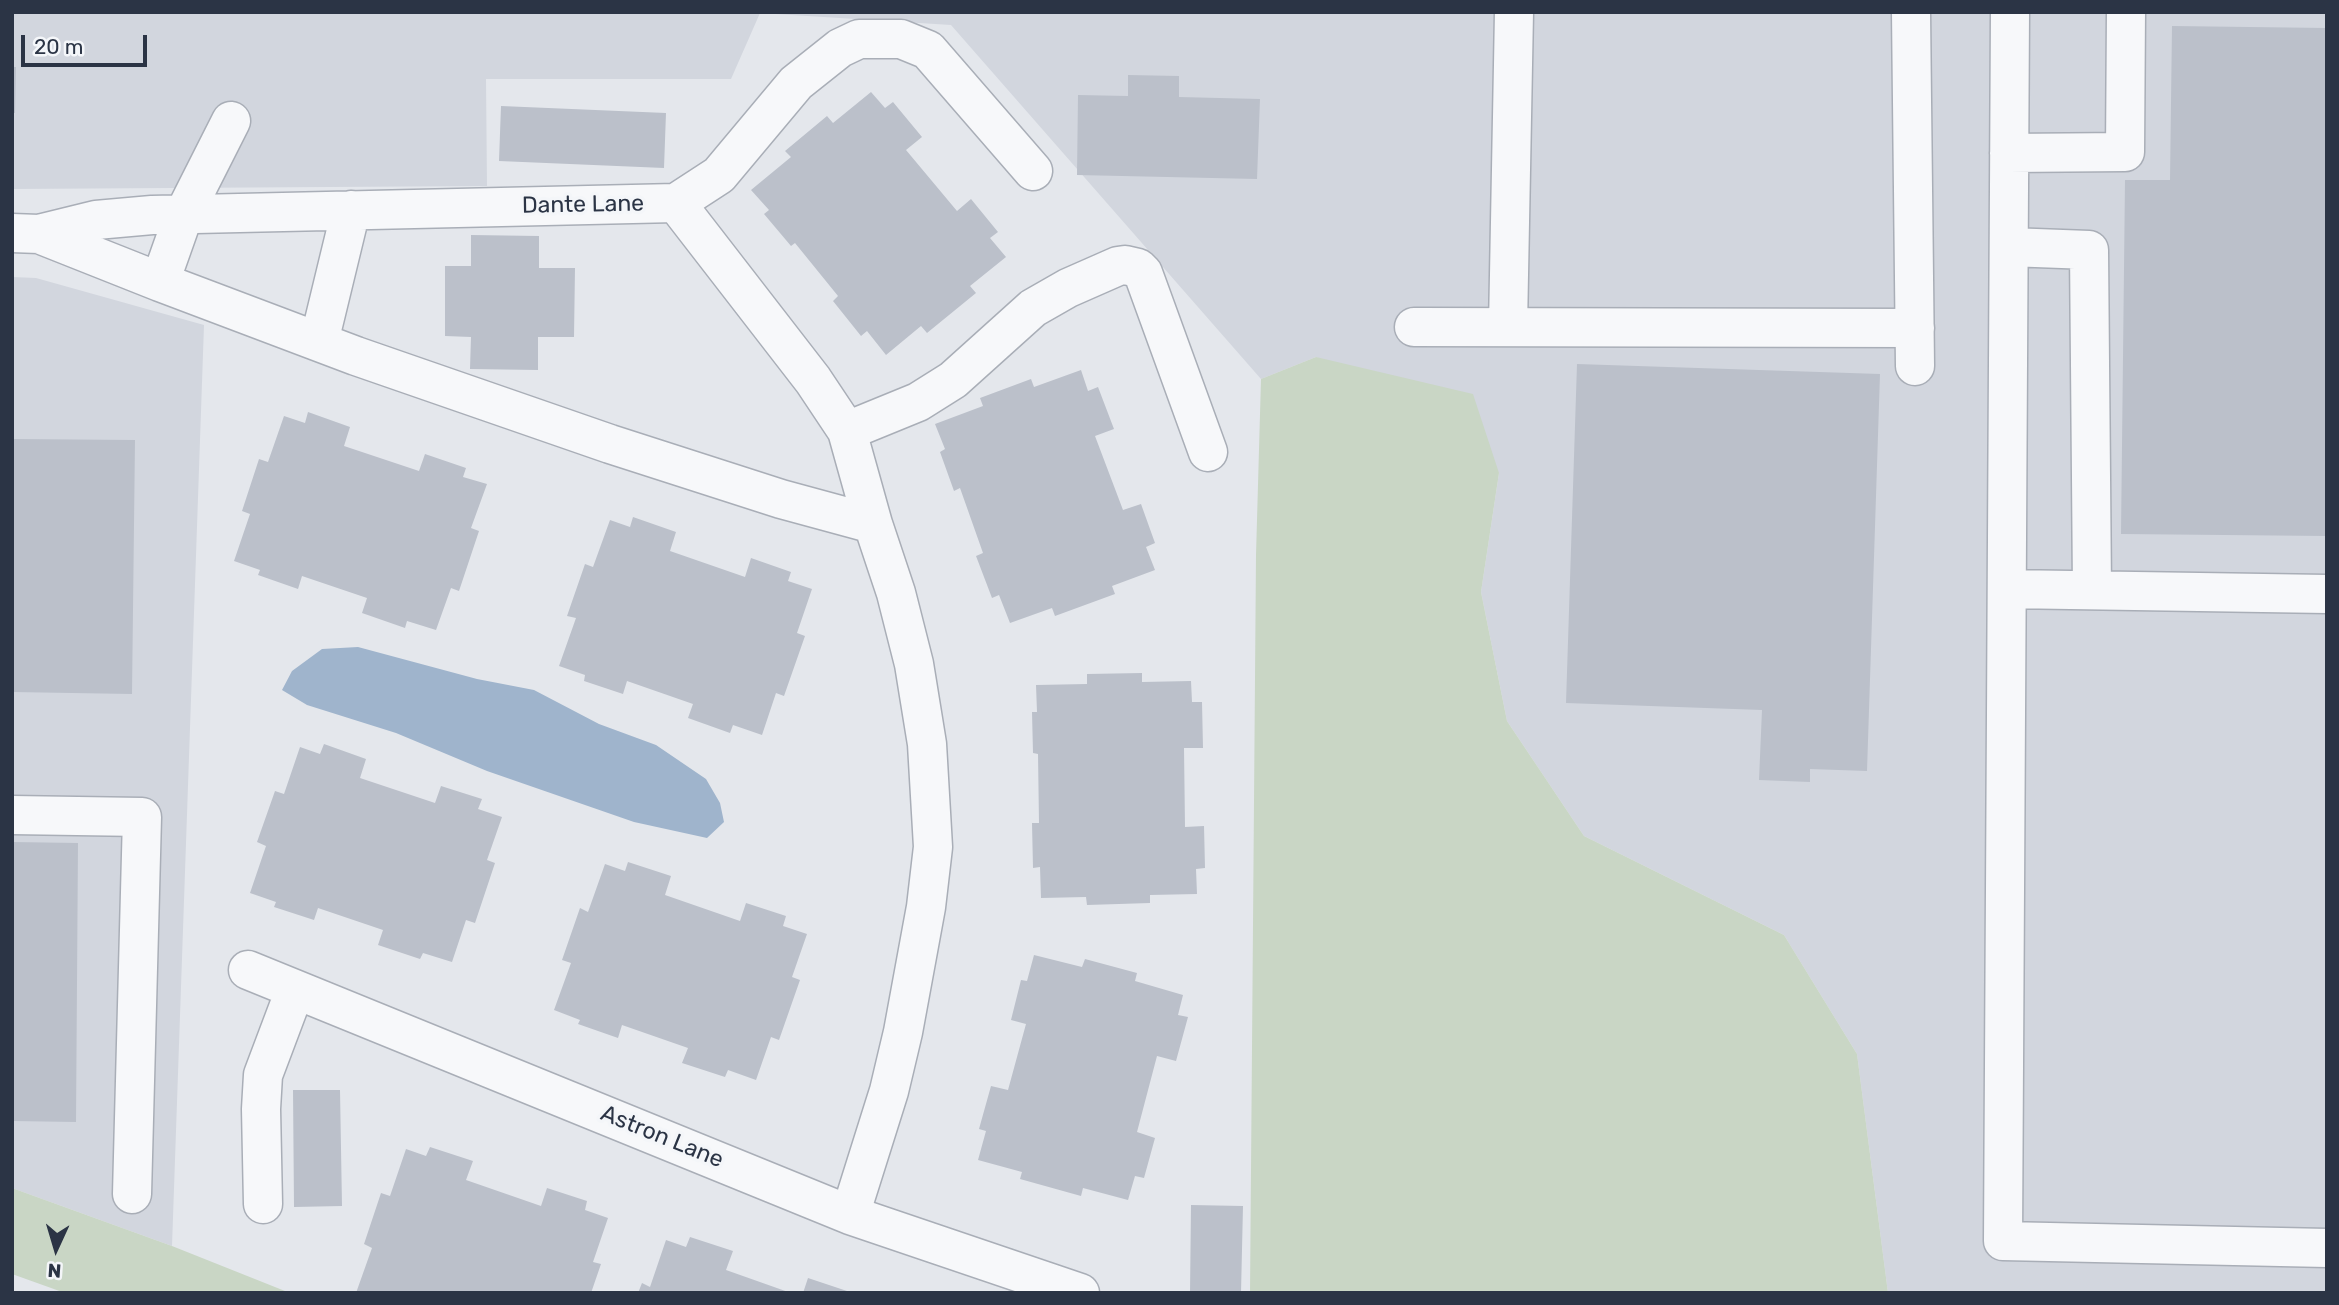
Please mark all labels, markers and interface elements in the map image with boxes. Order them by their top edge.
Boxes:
scale bar [24,21,150,65]
text: 20 m [34,34,83,59]
street label: Dante Lane [522,190,644,220]
street label: Astron Lane [597,1100,727,1174]
north arrow [21,1214,91,1284]
text: N [47,1258,62,1282]

